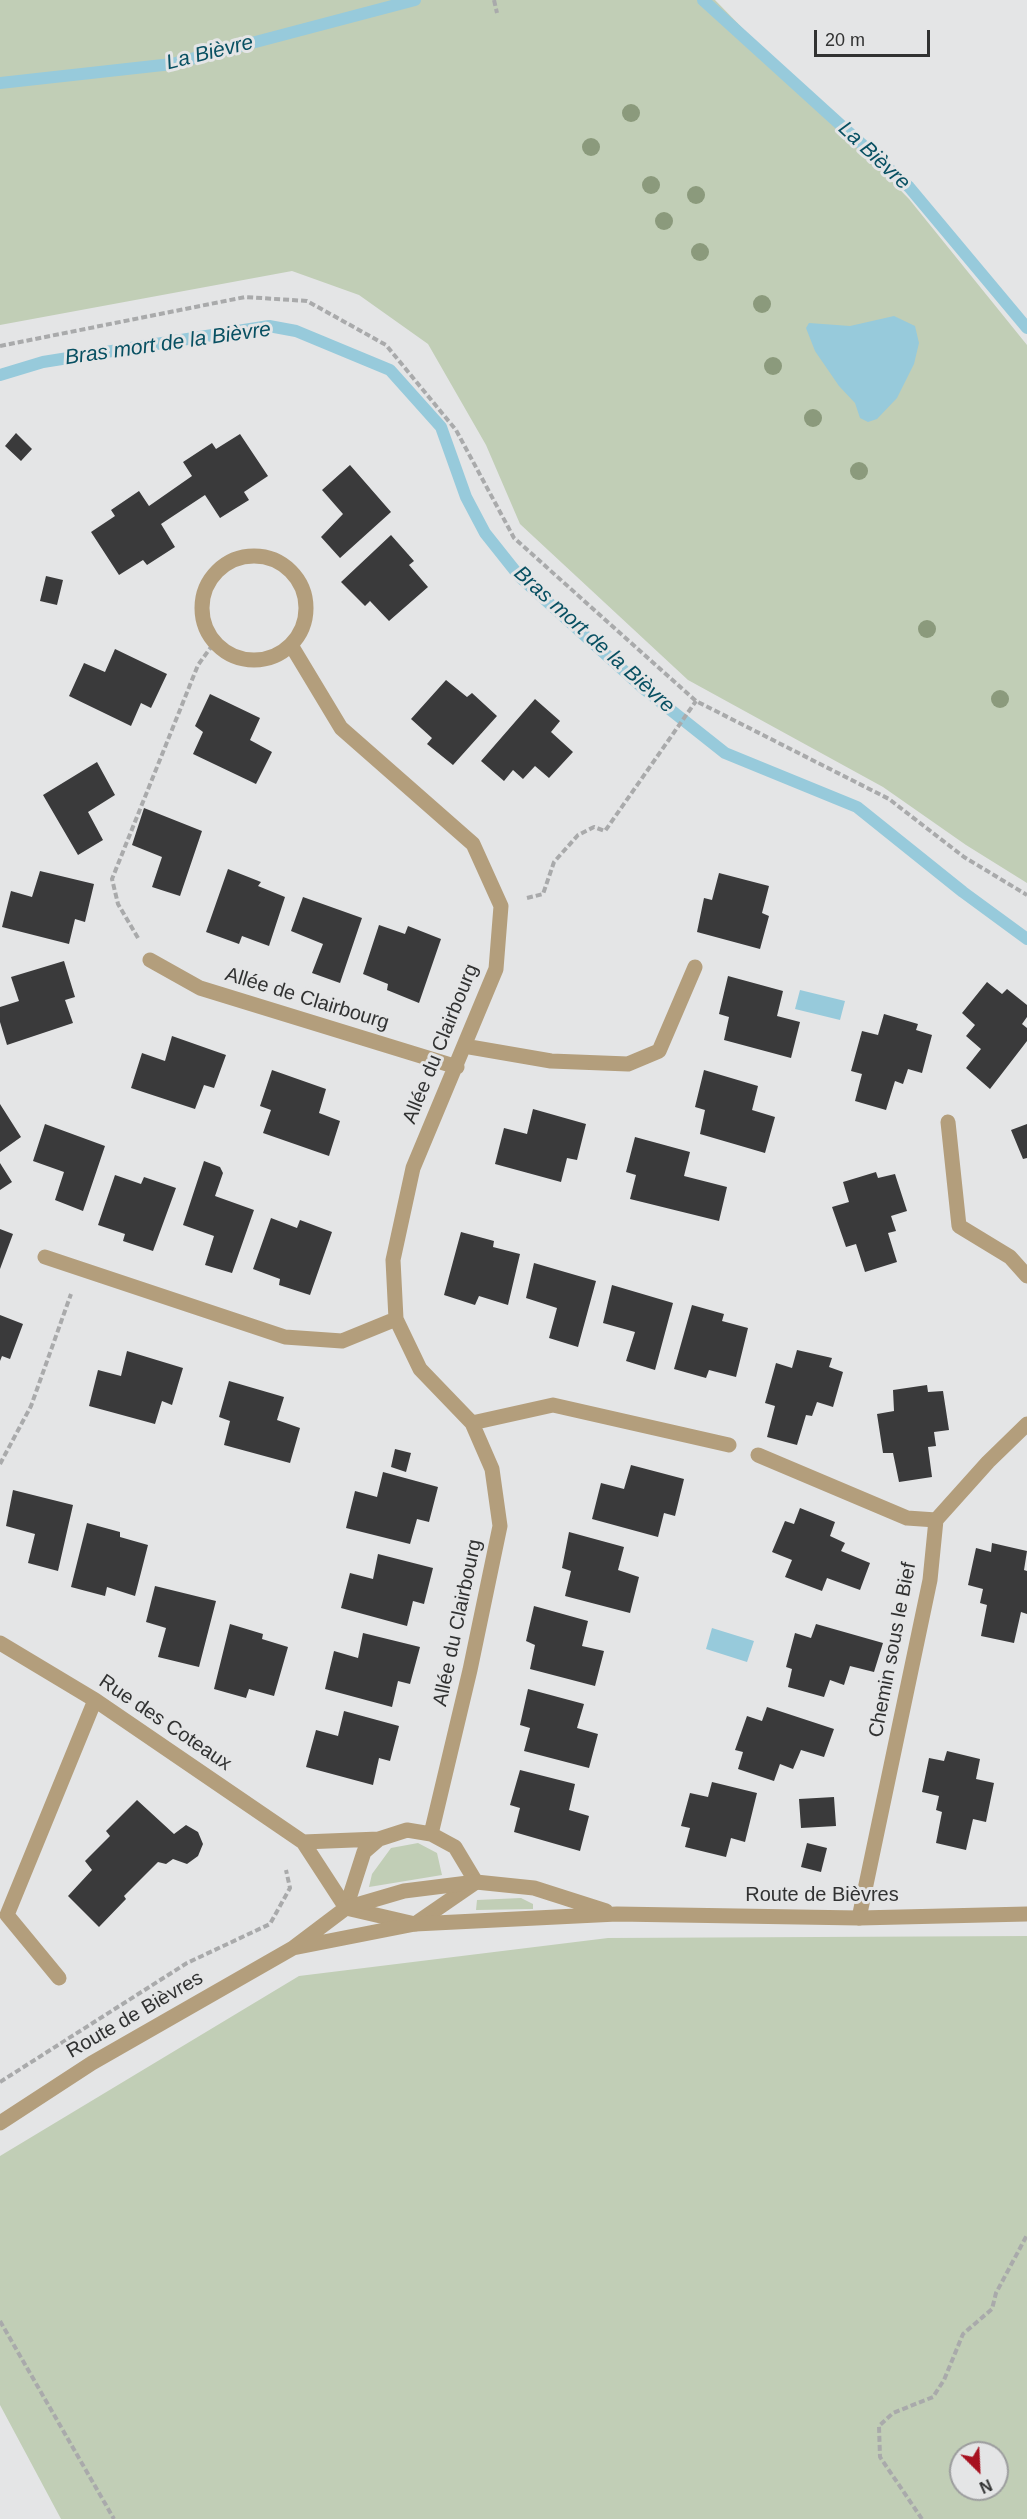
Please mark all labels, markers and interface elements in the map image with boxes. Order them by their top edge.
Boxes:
scale bar [817,18,932,56]
water label: La Bièvre [164,30,256,76]
text: 20 m [825,30,865,50]
water label: La Bièvre [833,117,915,195]
water label: Bras mort de la Bièvre [63,317,273,371]
water label: Bras mort de la Bièvre [508,561,680,719]
street label: Allée du Clairbourg [398,961,484,1127]
street label: Allée de Clairbourg [222,963,392,1035]
street label: Allée du Clairbourg [429,1537,487,1709]
street label: Chemin sous le Bief [864,1560,922,1740]
street label: Rue des Coteaux [94,1670,236,1776]
street label: Route de Bièvres [745,1883,899,1907]
street label: Route de Bièvres [63,1966,207,2064]
north arrow [949,2441,1009,2501]
text: N [977,2476,994,2496]

